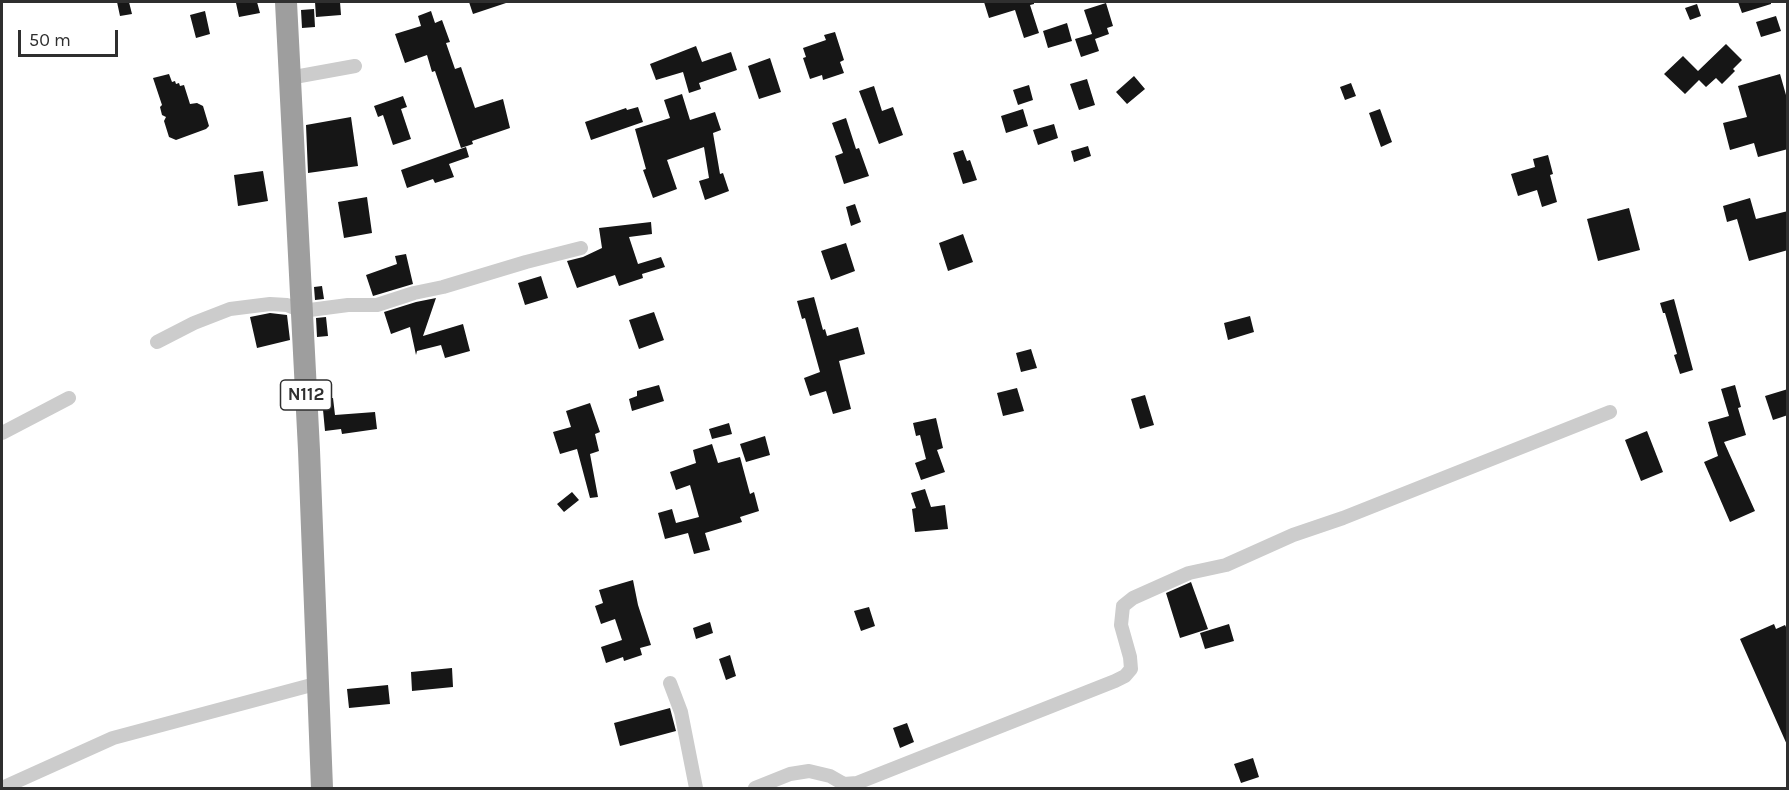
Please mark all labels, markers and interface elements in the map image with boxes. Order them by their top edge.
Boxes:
scale bar [21,18,122,56]
text: 50 m [29,29,71,51]
road number: N112 [280,380,332,410]

